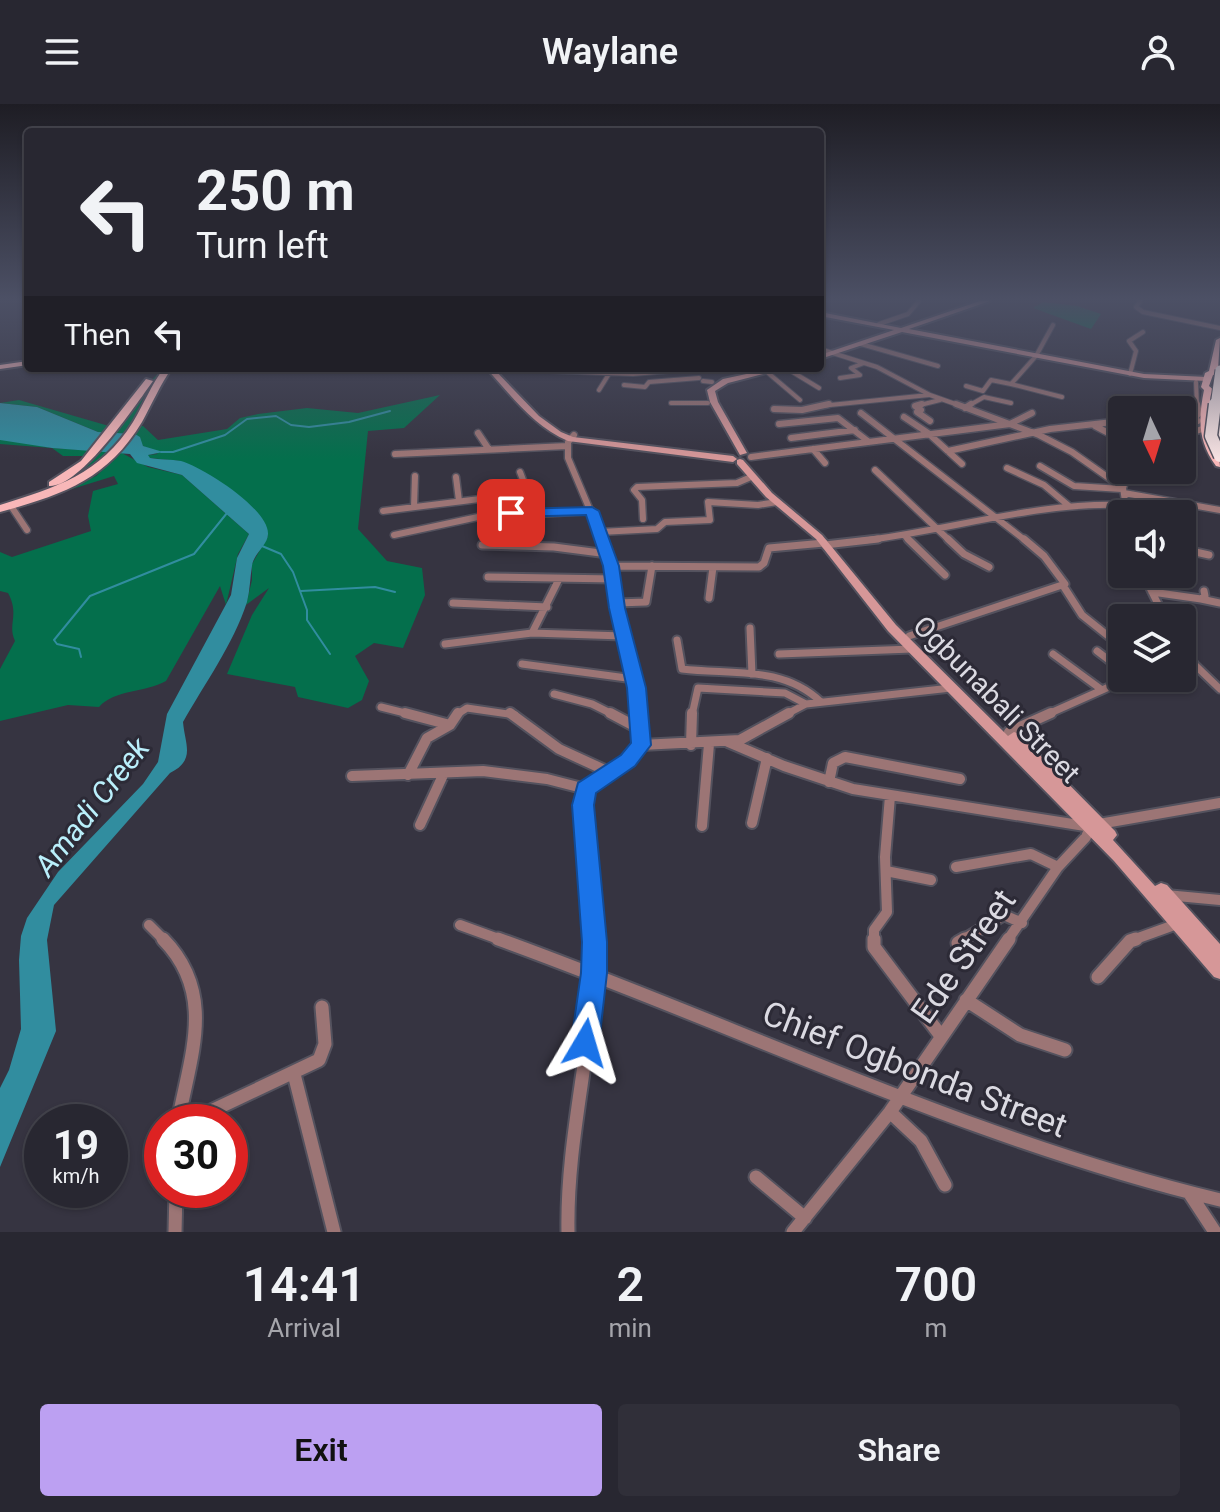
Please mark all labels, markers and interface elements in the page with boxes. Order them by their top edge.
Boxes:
icon: menu [40,30,84,74]
icon: person [1136,30,1180,74]
text: Waylane [542,31,678,73]
text: 250 m [196,158,355,224]
icon: left [64,160,168,264]
text: Turn left [196,225,329,267]
icon: left [147,312,191,356]
text: Then [64,317,131,352]
north arrow [1108,396,1196,484]
map controls [1108,396,1196,692]
pin [477,479,545,547]
icon: arrive [489,491,533,535]
button: sound [1108,500,1196,588]
button: layers [1108,604,1196,692]
street label: Ogbunabali Street [906,609,1087,790]
water label: Amadi Creek [26,730,157,884]
street label: Ede Street [902,881,1024,1031]
street label: Chief Ogbonda Street [757,992,1073,1146]
position arrow [543,1001,627,1085]
speed limit sign: 30 [144,1104,248,1208]
text: 19 [53,1122,99,1169]
text: km/h [53,1164,99,1188]
text: 14:41 [243,1256,366,1313]
text: 2 [617,1256,644,1313]
text: 700 [895,1256,977,1313]
text: Arrival [267,1313,341,1343]
text: min [608,1313,652,1343]
text: m [925,1313,947,1343]
button: Exit [40,1404,602,1496]
button: Share [618,1404,1180,1496]

